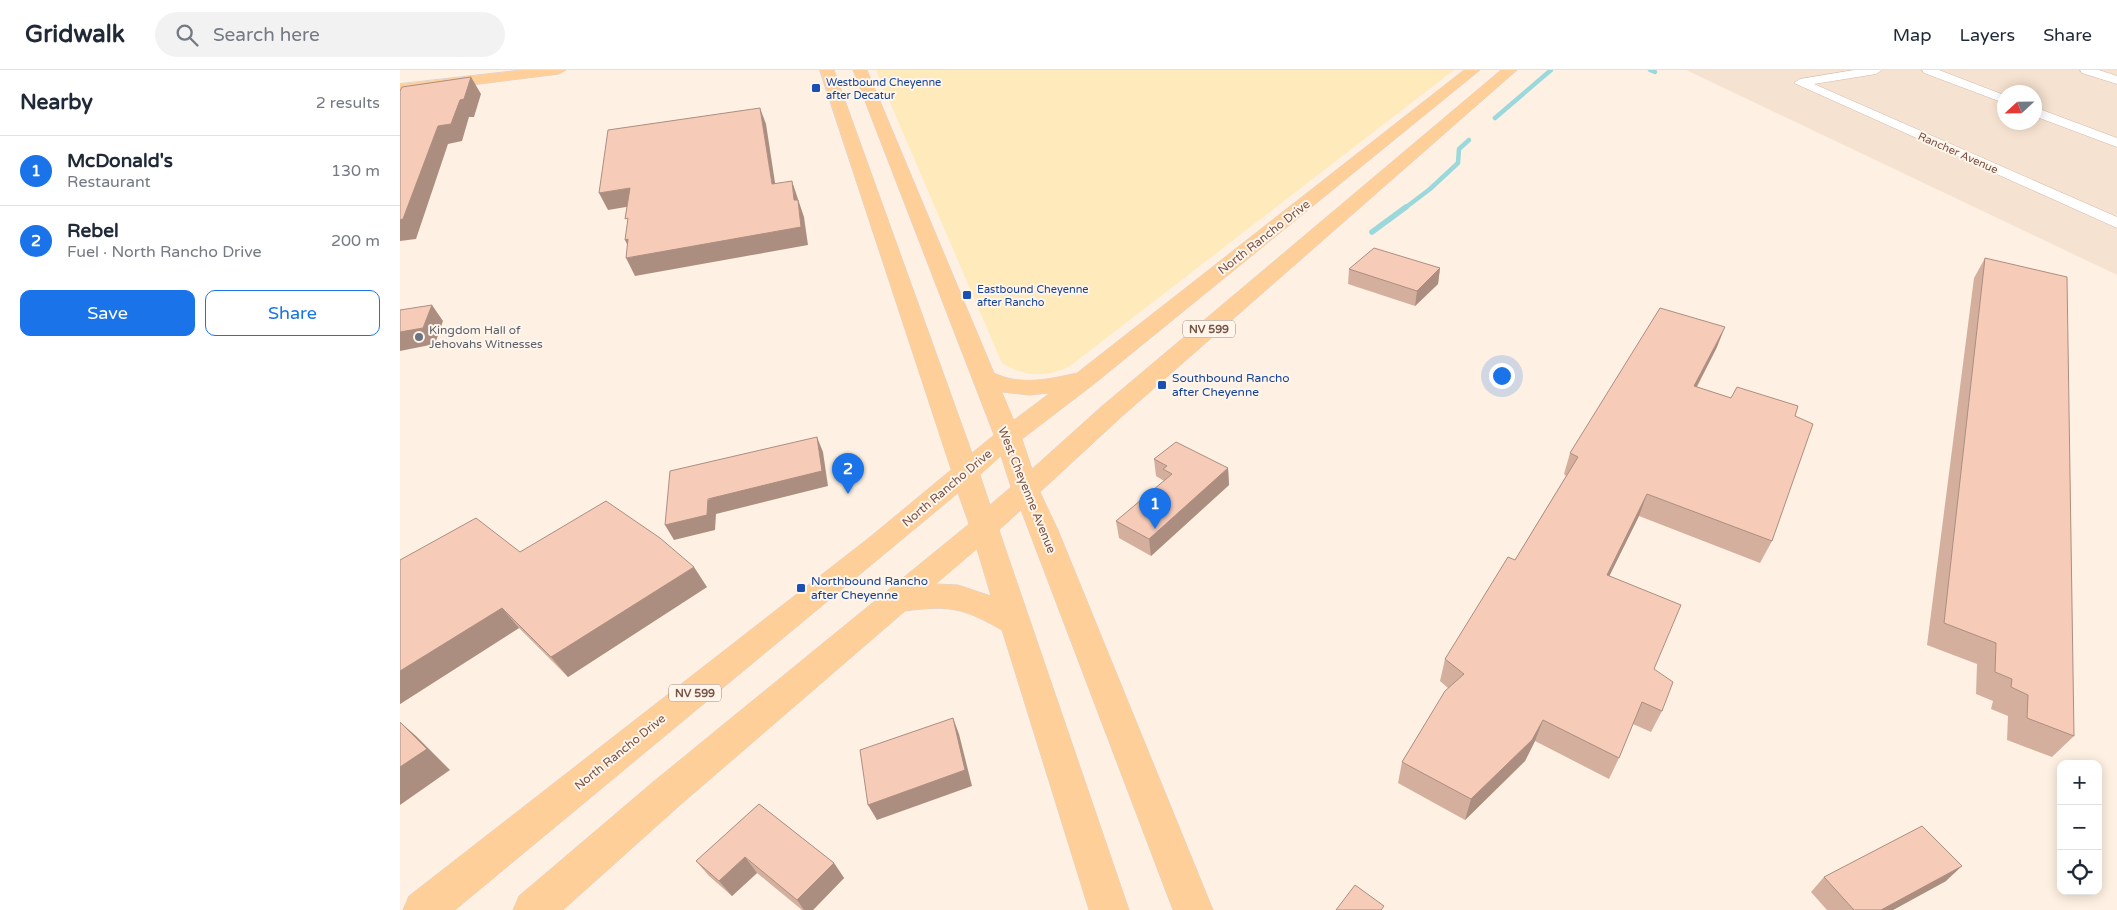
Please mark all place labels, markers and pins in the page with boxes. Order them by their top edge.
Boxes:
place label: Westbound Cheyenne after Decatur [826,76,941,102]
marker: Westbound Cheyenne after Decatur [810,82,822,94]
place label: Eastbound Cheyenne after Rancho [977,283,1089,309]
marker: Eastbound Cheyenne after Rancho [961,289,973,301]
place label: Kingdom Hall of Jehovahs Witnesses [429,323,543,351]
marker: Kingdom Hall of Jehovahs Witnesses [413,331,425,343]
place label: Southbound Rancho after Cheyenne [1172,371,1290,399]
marker: Southbound Rancho after Cheyenne [1156,379,1168,391]
pin: 2 [832,453,864,494]
pin: 1 [1139,488,1171,529]
place label: Northbound Rancho after Cheyenne [811,574,928,602]
marker: Northbound Rancho after Cheyenne [795,582,807,594]

